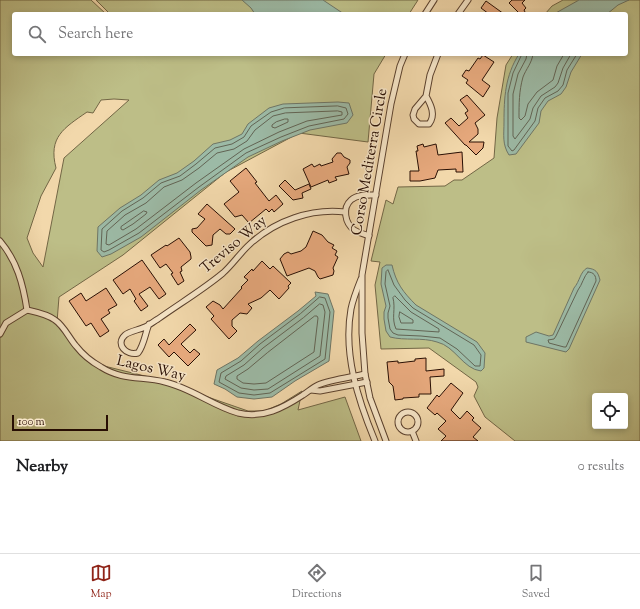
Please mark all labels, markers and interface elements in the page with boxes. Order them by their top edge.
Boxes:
search box [12,12,628,56]
icon: search [26,23,48,45]
text: Search here [58,24,133,45]
street label: Corso Mediterra Circle [347,87,393,237]
street label: Treviso Way [196,211,272,279]
street label: Lagos Way [114,351,188,387]
map controls [592,393,628,429]
button: locate [592,393,628,429]
scale bar [12,413,108,432]
text: 100 m [18,414,45,430]
text: Nearby [16,455,68,479]
text: 0 results [578,458,624,476]
tab: Map [90,562,112,602]
tab: Directions [292,562,342,602]
tab: Saved [522,562,550,602]

